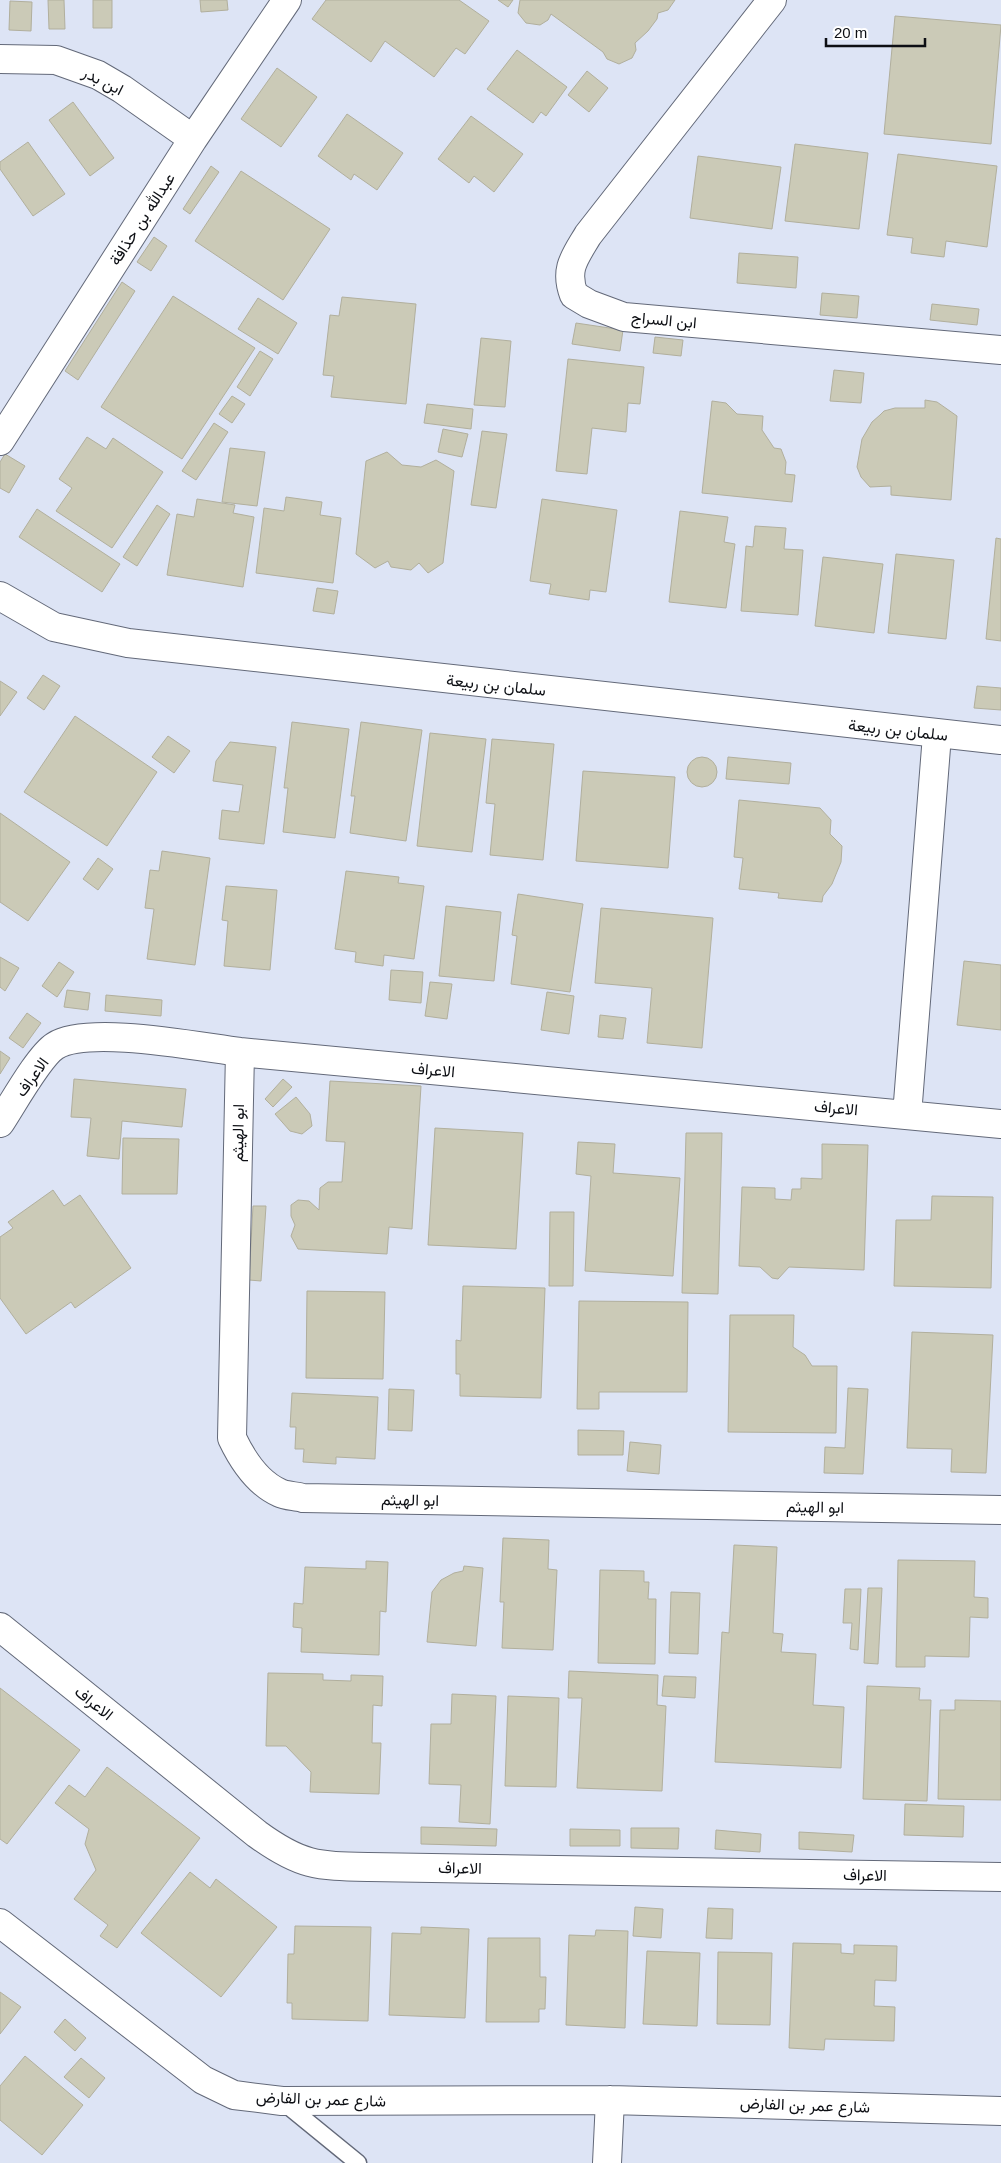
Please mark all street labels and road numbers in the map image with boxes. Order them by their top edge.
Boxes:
street label: ابن بدر [78,63,126,100]
street label: عبدالله بن حذافة [105,169,180,269]
street label: ابن السراج [630,309,697,334]
street label: سلمان بن ربيعة [445,671,547,701]
street label: سلمان بن ربيعة [847,716,949,746]
street label: الاعراف [12,1054,53,1101]
street label: الاعراف [410,1060,456,1082]
street label: الاعراف [813,1098,859,1120]
street label: ابو الهيثم [229,1104,249,1162]
street label: ابو الهيثم [381,1491,439,1511]
street label: ابو الهيثم [786,1498,844,1518]
street label: الاعراف [70,1683,116,1725]
street label: الاعراف [438,1859,482,1879]
street label: الاعراف [843,1866,887,1886]
street label: شارع عمر بن الفارض [256,2088,386,2113]
street label: شارع عمر بن الفارض [740,2094,870,2119]

